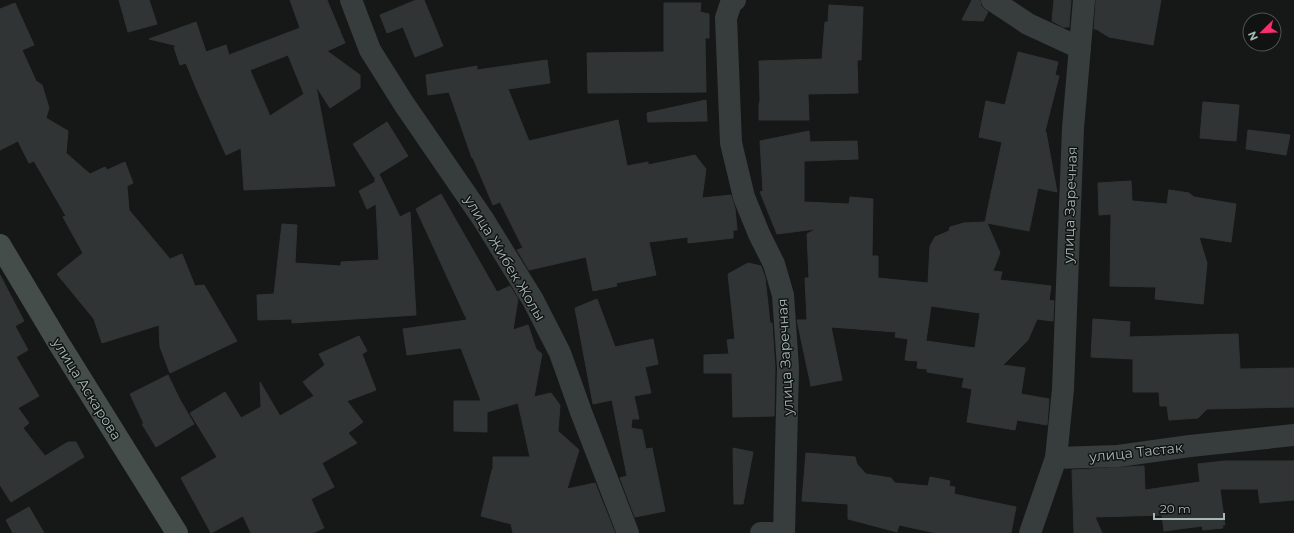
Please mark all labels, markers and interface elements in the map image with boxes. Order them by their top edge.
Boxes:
north arrow [1242,12,1282,52]
text: N [1245,29,1261,43]
street label: улица Заречная [1059,146,1081,265]
street label: улица Жибек Жолы [460,191,550,324]
street label: улица Заречная [773,298,797,417]
street label: улица Аскарова [48,334,126,443]
street label: улица Тастак [1087,438,1184,466]
scale bar [1154,495,1224,521]
text: 20 m [1160,501,1191,516]

